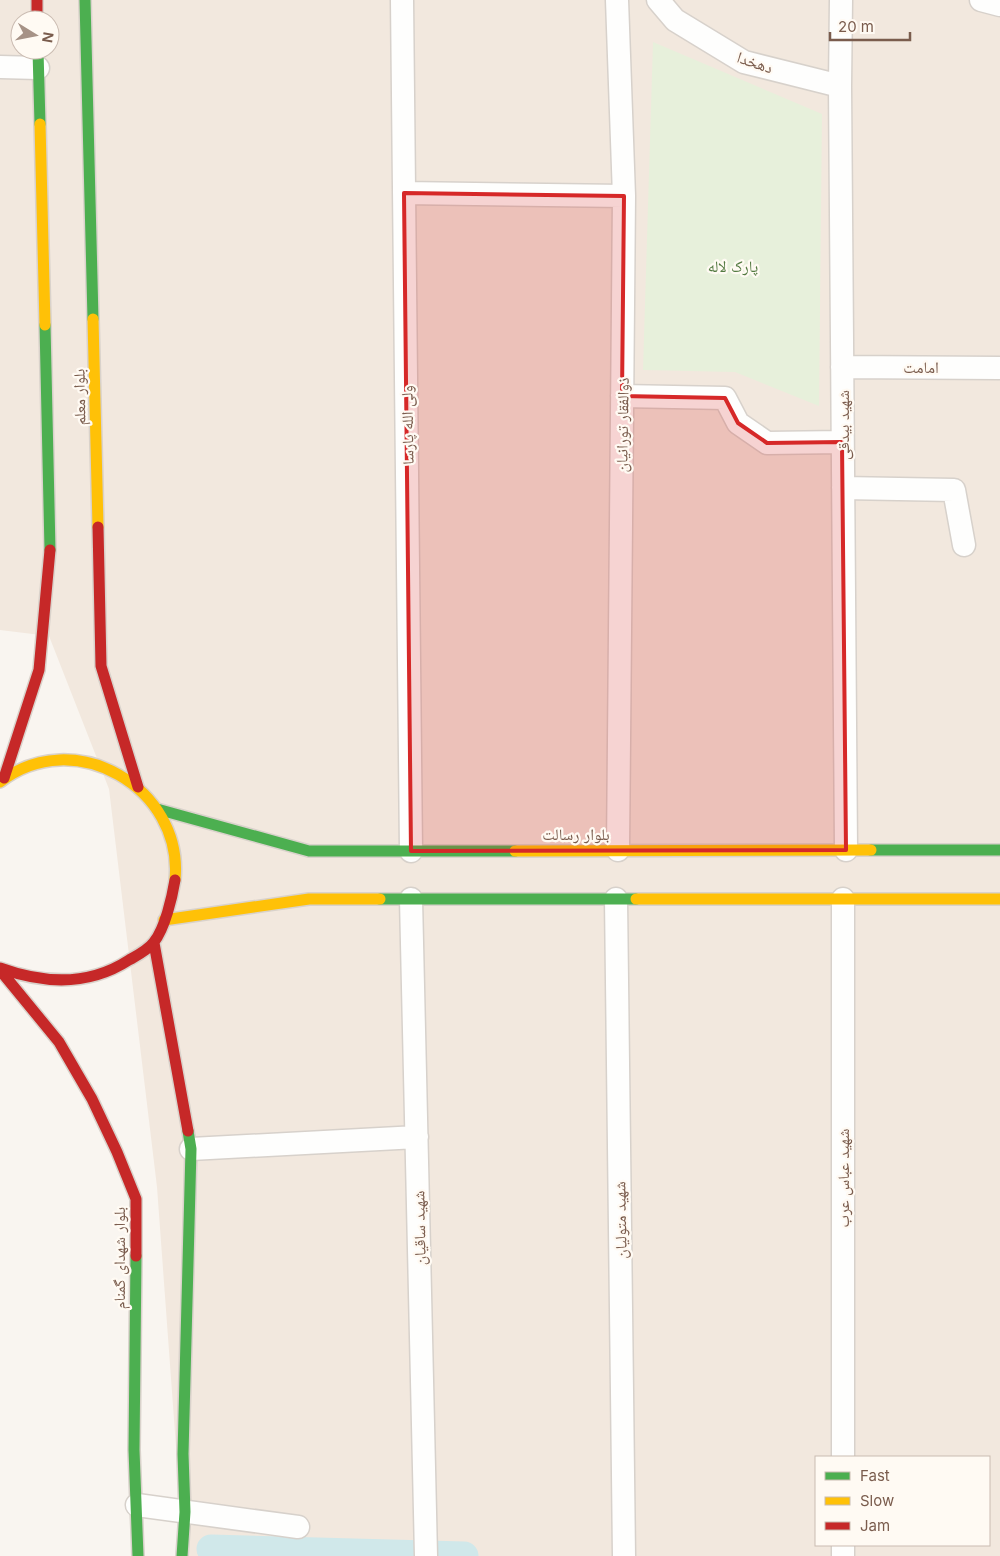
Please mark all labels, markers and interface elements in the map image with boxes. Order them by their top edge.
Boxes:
north arrow [10,10,60,60]
scale bar [830,10,910,42]
text: 20 m [838,17,874,36]
text: N [39,31,58,44]
street label: دهخدا [734,47,776,77]
park label: پارک لاله [708,256,759,276]
street label: امامت [903,357,939,377]
street label: بلوار معلم [69,369,90,425]
street label: ذوالفقار تورانیان [611,377,634,473]
street label: ولی الله پارسا [396,385,419,465]
street label: شهید بیدقی [833,390,854,460]
street label: بلوار رسالت [542,824,610,844]
street label: شهید عباس عرب [833,1129,854,1227]
street label: شهید متولیان [609,1181,632,1259]
street label: شهید ساقیان [408,1190,431,1266]
street label: بلوار شهدای گمنام [109,1207,130,1309]
legend [815,1456,990,1546]
text: Fast [860,1466,890,1485]
text: Slow [860,1491,894,1510]
text: Jam [860,1516,890,1535]

